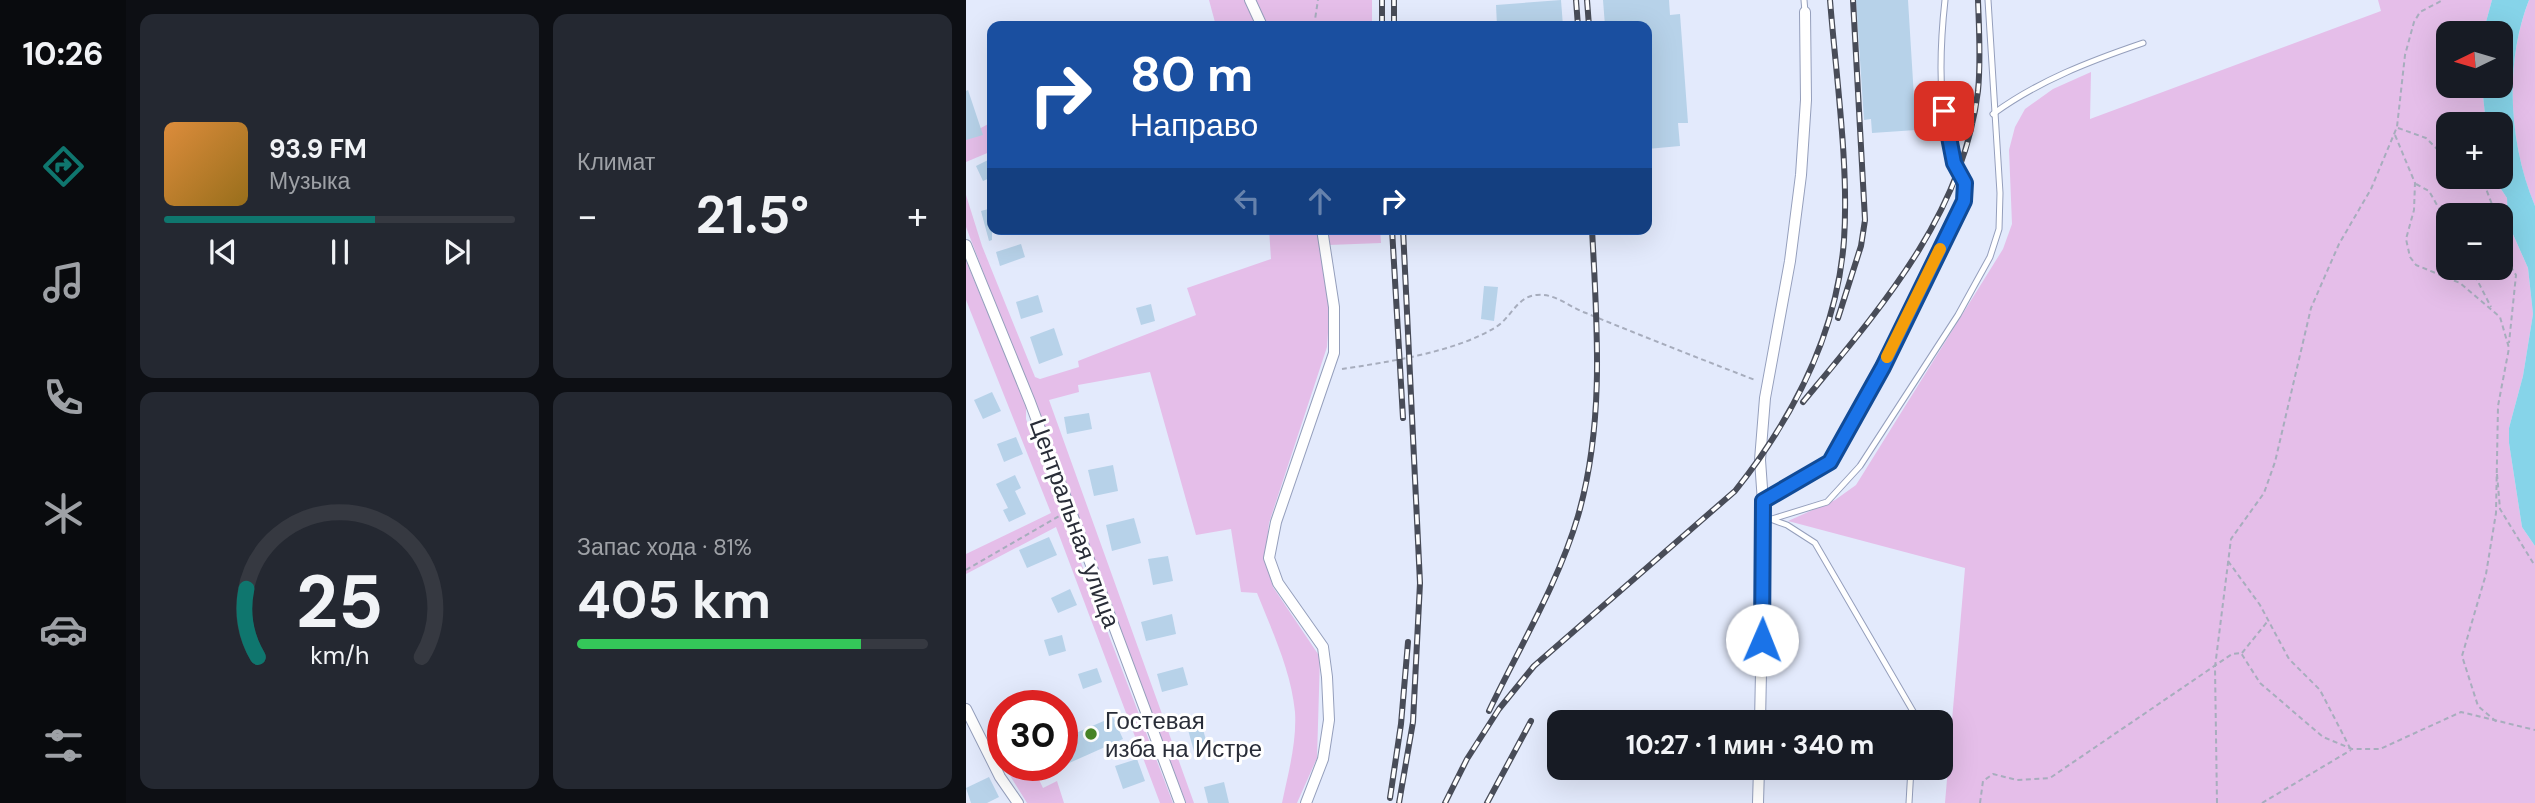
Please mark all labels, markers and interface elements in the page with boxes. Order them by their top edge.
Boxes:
north arrow [2436,21,2513,98]
map controls [2436,21,2513,280]
text: 10:26 [22,33,104,75]
text: 80 m [1130,42,1253,106]
icon: right [1015,49,1106,140]
pin [1914,81,1974,141]
icon: arrive [1925,92,1963,130]
text: Направо [1130,104,1258,146]
button: + [2436,112,2513,189]
text: 93.9 FM [269,132,367,166]
icon: directions [39,142,88,191]
text: Климат [577,147,655,177]
text: Музыка [269,166,350,196]
text: 21.5° [696,181,809,249]
icon: left [1228,182,1266,220]
icon: ahead [1301,182,1339,220]
icon: right [1374,182,1412,220]
text: − [577,191,598,241]
text: + [907,191,928,241]
button: − [2436,203,2513,280]
icon: previous [204,233,242,271]
icon: pause [321,233,359,271]
icon: next [438,233,476,271]
icon: music [39,258,88,307]
icon: phone [39,373,88,422]
street label: Центральная улица [1023,414,1127,633]
icon: climate [39,489,88,538]
text: Запас хода · 81% [577,532,752,562]
text: 25 [296,555,383,650]
text: 405 km [577,566,771,634]
position arrow [1725,603,1799,677]
icon: car [39,605,88,654]
text: km/h [310,638,369,671]
speed limit sign: 30 [987,690,1078,781]
place label: Гостевая изба на Истре [1105,705,1262,764]
icon: filters [39,721,88,770]
marker: Гостевая изба на Истре [1083,726,1099,742]
text: 10:27 · 1 мин · 340 m [1626,728,1874,762]

